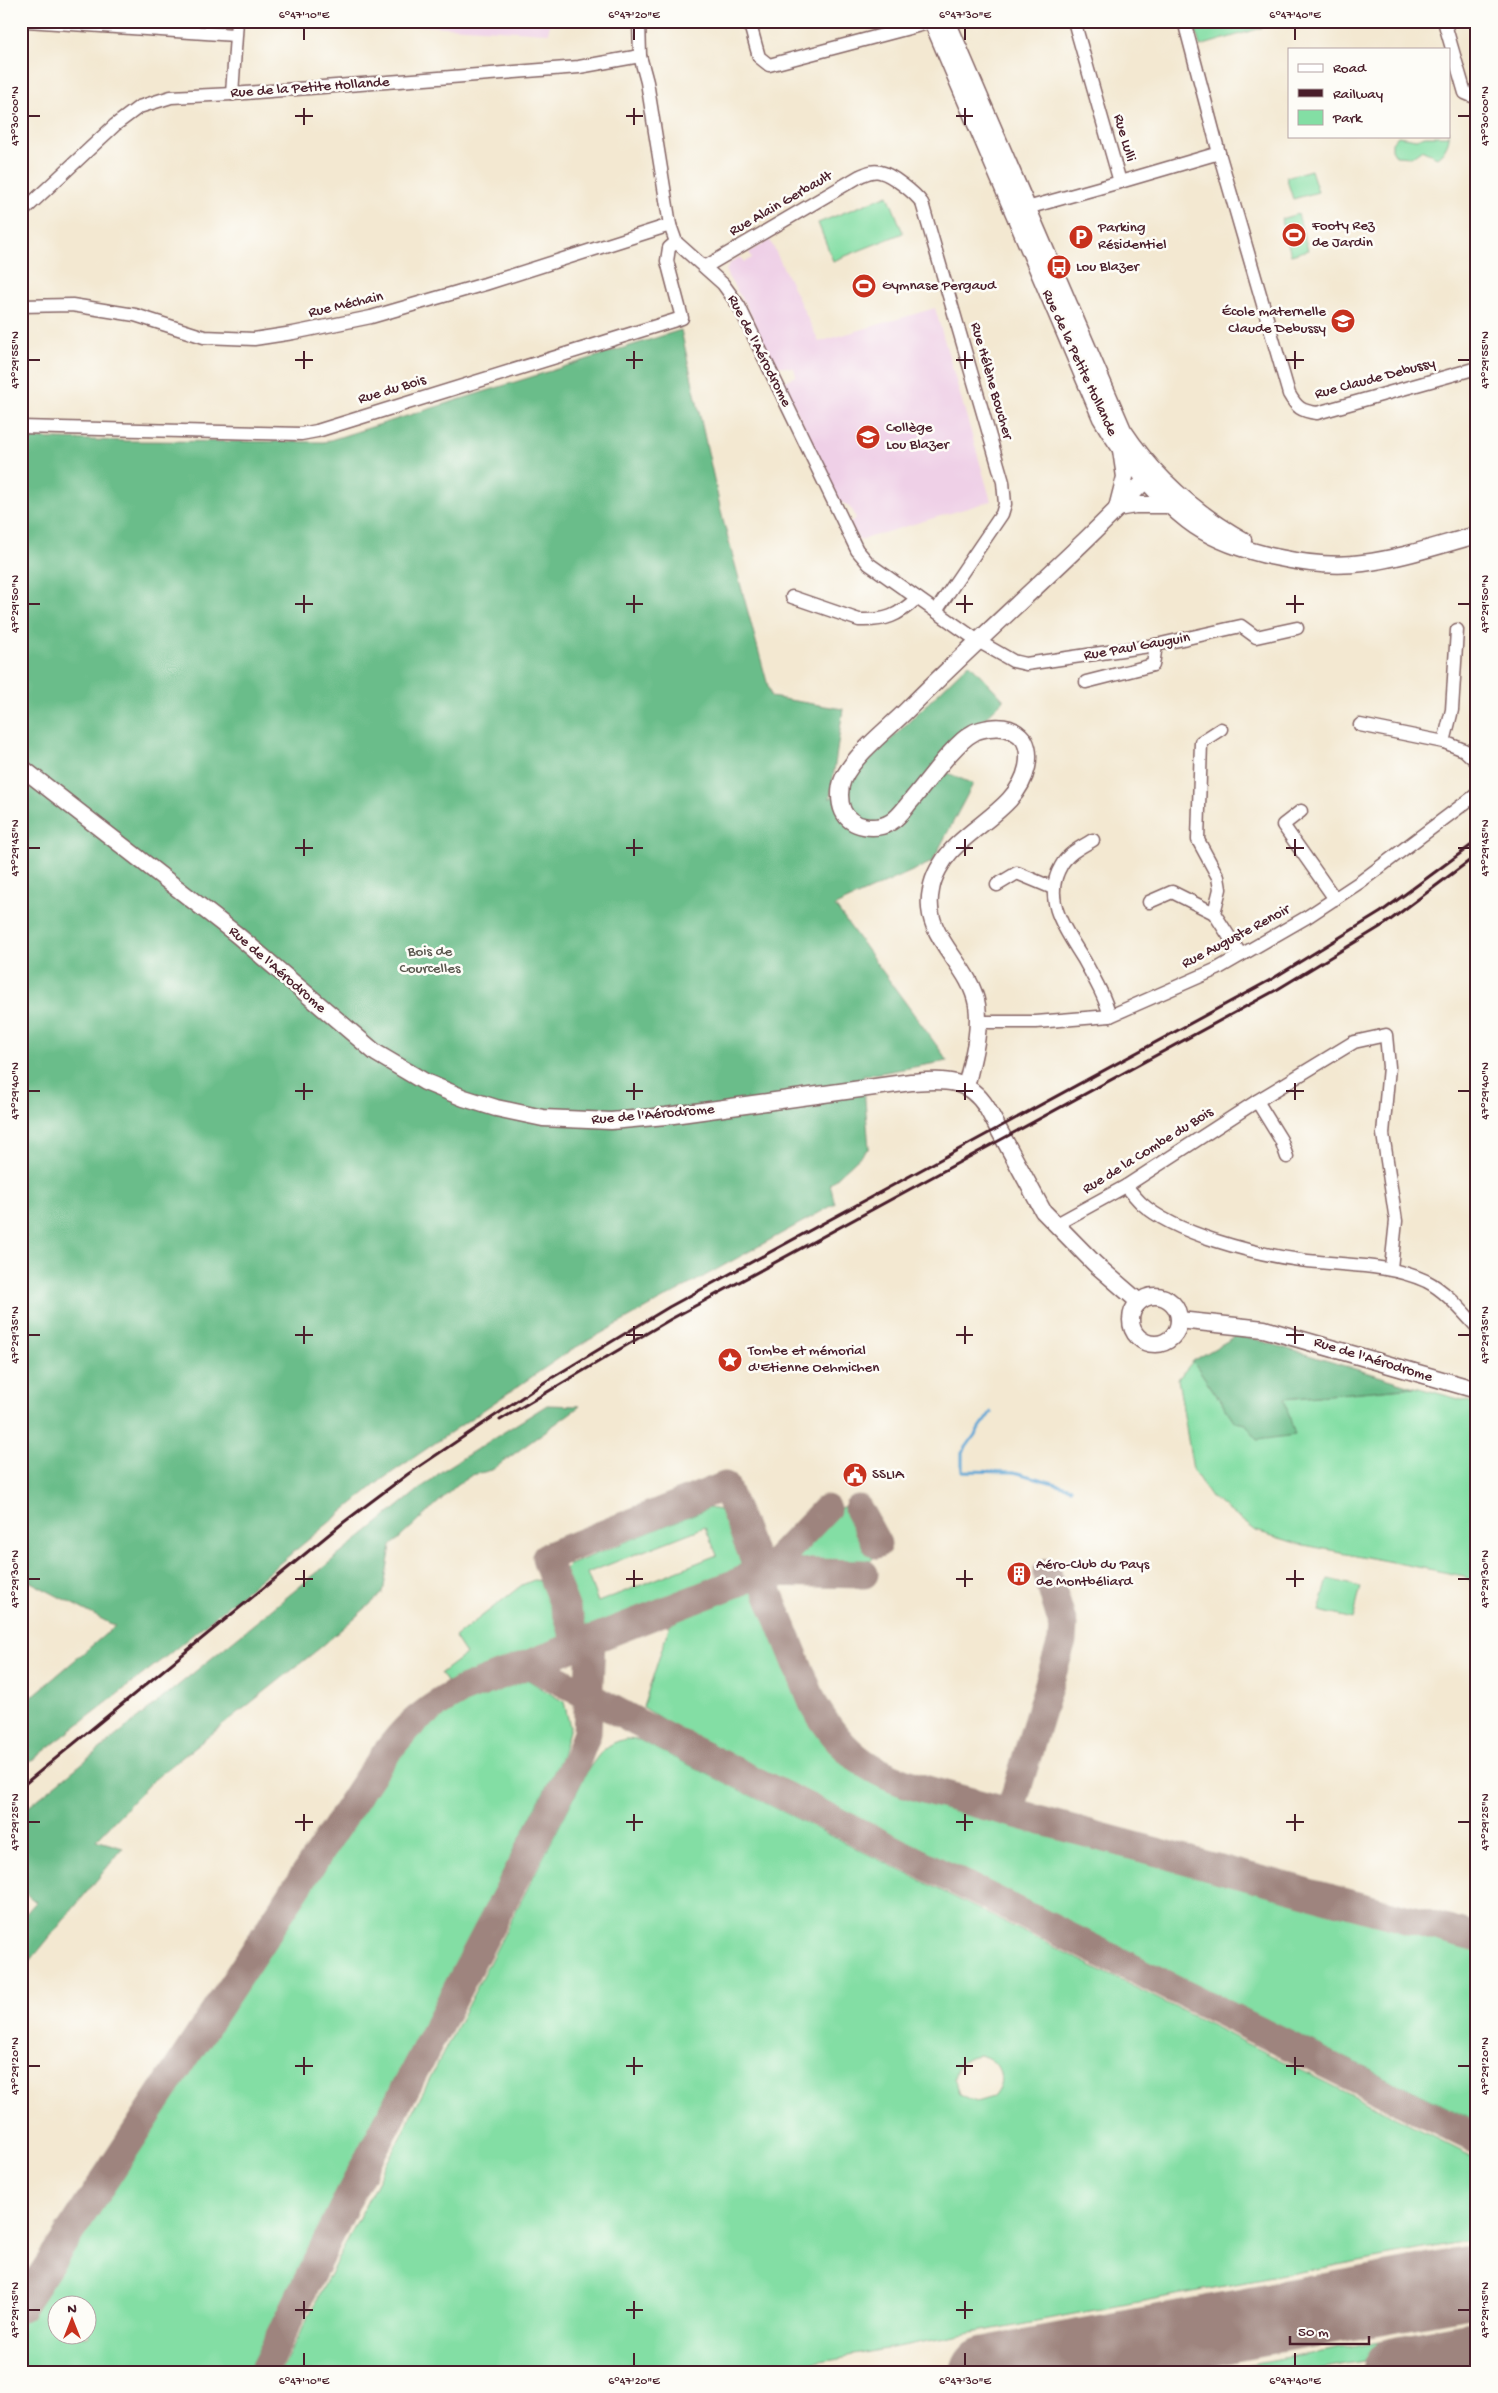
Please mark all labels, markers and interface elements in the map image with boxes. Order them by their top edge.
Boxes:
text: 6°47'10"E [279,9,330,23]
text: 6°47'20"E [608,9,660,23]
text: 6°47'30"E [939,9,991,23]
text: 6°47'40"E [1269,9,1321,23]
legend [1288,48,1450,138]
text: Road [1333,60,1367,78]
street label: Rue de la Petite Hollande [230,73,390,103]
text: 47°30'00"N [9,86,23,146]
text: Railway [1333,86,1384,104]
text: 47°30'00"N [1479,86,1493,146]
text: Park [1332,110,1363,128]
street label: Rue Lulli [1109,112,1139,164]
street label: Rue Alain Gerbault [726,166,837,241]
place label: Footy Rez de Jardin [1311,217,1375,252]
place label: Parking Résidentiel [1097,219,1166,254]
sports icon: Footy Rez de Jardin [1281,222,1307,248]
parking icon: Parking Résidentiel [1068,224,1094,250]
bus stop icon: Lou Blazer [1046,254,1072,280]
place label: Lou Blazer [1076,258,1141,276]
sports icon: Gymnase Pergaud [851,273,877,299]
place label: Gymnase Pergaud [882,277,997,295]
street label: Rue de la Petite Hollande [1037,287,1121,439]
street label: Rue Méchain [307,288,385,322]
street label: Rue de l'Aérodrome [723,292,795,410]
place label: École maternelle Claude Debussy [1222,303,1327,338]
school or university icon: École maternelle Claude Debussy [1330,308,1356,334]
street label: Rue Hélène Boucher [966,321,1017,443]
text: 47°29'55"N [9,331,23,389]
text: 47°29'55"N [1479,331,1493,389]
street label: Rue Claude Debussy [1313,354,1438,404]
street label: Rue du Bois [356,371,428,409]
place label: Collège Lou Blazer [886,419,951,454]
school or university icon: Collège Lou Blazer [855,424,881,450]
text: 47°29'50"N [9,575,23,633]
text: 47°29'50"N [1479,575,1493,633]
street label: Rue Paul Gauguin [1083,629,1191,665]
text: 47°29'45"N [9,819,23,877]
text: 47°29'45"N [1479,819,1493,877]
street label: Rue Auguste Renoir [1179,900,1295,973]
street label: Rue de l'Aérodrome [225,923,330,1017]
park label: Bois de Courcelles [400,943,461,978]
text: 47°29'40"N [9,1062,23,1120]
text: 47°29'40"N [1479,1062,1493,1120]
street label: Rue de l'Aérodrome [591,1101,715,1129]
street label: Rue de la Combe du Bois [1079,1103,1217,1199]
text: 47°29'35"N [9,1306,23,1364]
text: 47°29'35"N [1479,1306,1493,1364]
street label: Rue de l'Aérodrome [1311,1333,1435,1387]
place label: Tombe et mémorial d'Etienne Oehmichen [747,1342,879,1377]
place icon: Tombe et mémorial d'Etienne Oehmichen [717,1347,743,1373]
public building icon: SSLIA [842,1462,868,1488]
place label: SSLIA [872,1466,905,1484]
text: 47°29'30"N [9,1550,23,1608]
text: 47°29'30"N [1479,1550,1493,1608]
place label: Aéro-Club du Pays de Montbéliard [1036,1556,1150,1591]
building icon: Aéro-Club du Pays de Montbéliard [1006,1561,1032,1587]
text: 47°29'25"N [9,1793,23,1851]
text: 47°29'25"N [1479,1793,1493,1851]
text: 47°29'20"N [9,2037,23,2095]
text: 47°29'20"N [1479,2037,1493,2095]
text: 47°29'15"N [9,2282,23,2338]
text: 47°29'15"N [1479,2282,1493,2338]
north arrow [48,2296,98,2346]
text: N [67,2301,77,2318]
scale bar [1290,2313,1369,2345]
text: 50 m [1298,2324,1329,2342]
text: 6°47'10"E [279,2375,330,2389]
text: 6°47'20"E [608,2375,660,2389]
text: 6°47'30"E [939,2375,991,2389]
text: 6°47'40"E [1269,2375,1321,2389]

